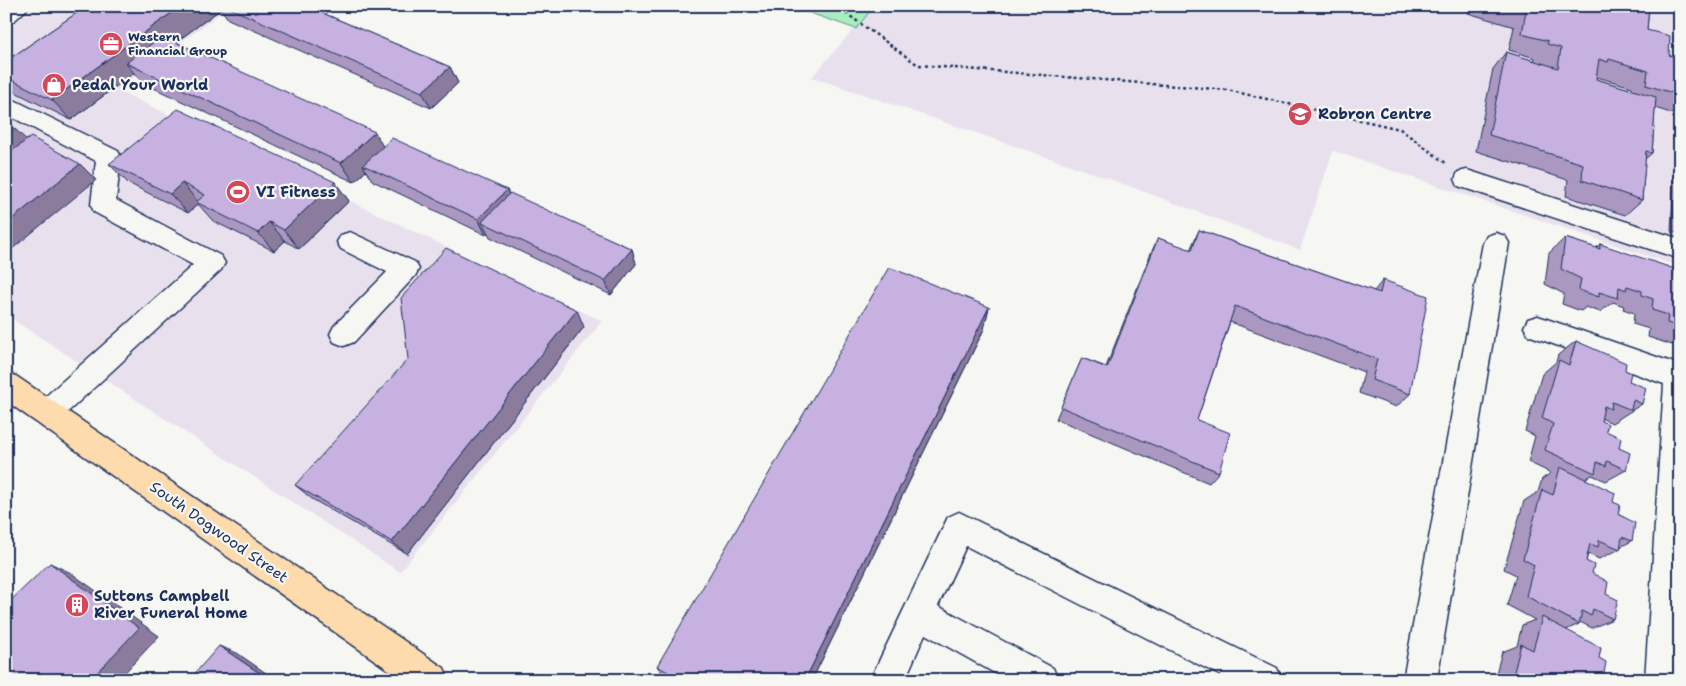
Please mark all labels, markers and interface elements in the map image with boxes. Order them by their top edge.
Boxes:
place label: Western Financial Group [128,29,227,59]
office icon: Western Financial Group [98,31,124,57]
shop icon: Pedal Your World [41,72,67,98]
place label: Pedal Your World [72,75,208,95]
school or university icon: Robron Centre [1287,101,1313,127]
place label: Robron Centre [1318,104,1432,124]
sports icon: VI Fitness [225,179,251,205]
place label: VI Fitness [256,182,336,202]
street label: South Dogwood Street [146,477,292,587]
place label: Suttons Campbell River Funeral Home [94,586,248,623]
building icon: Suttons Campbell River Funeral Home [64,592,90,618]

